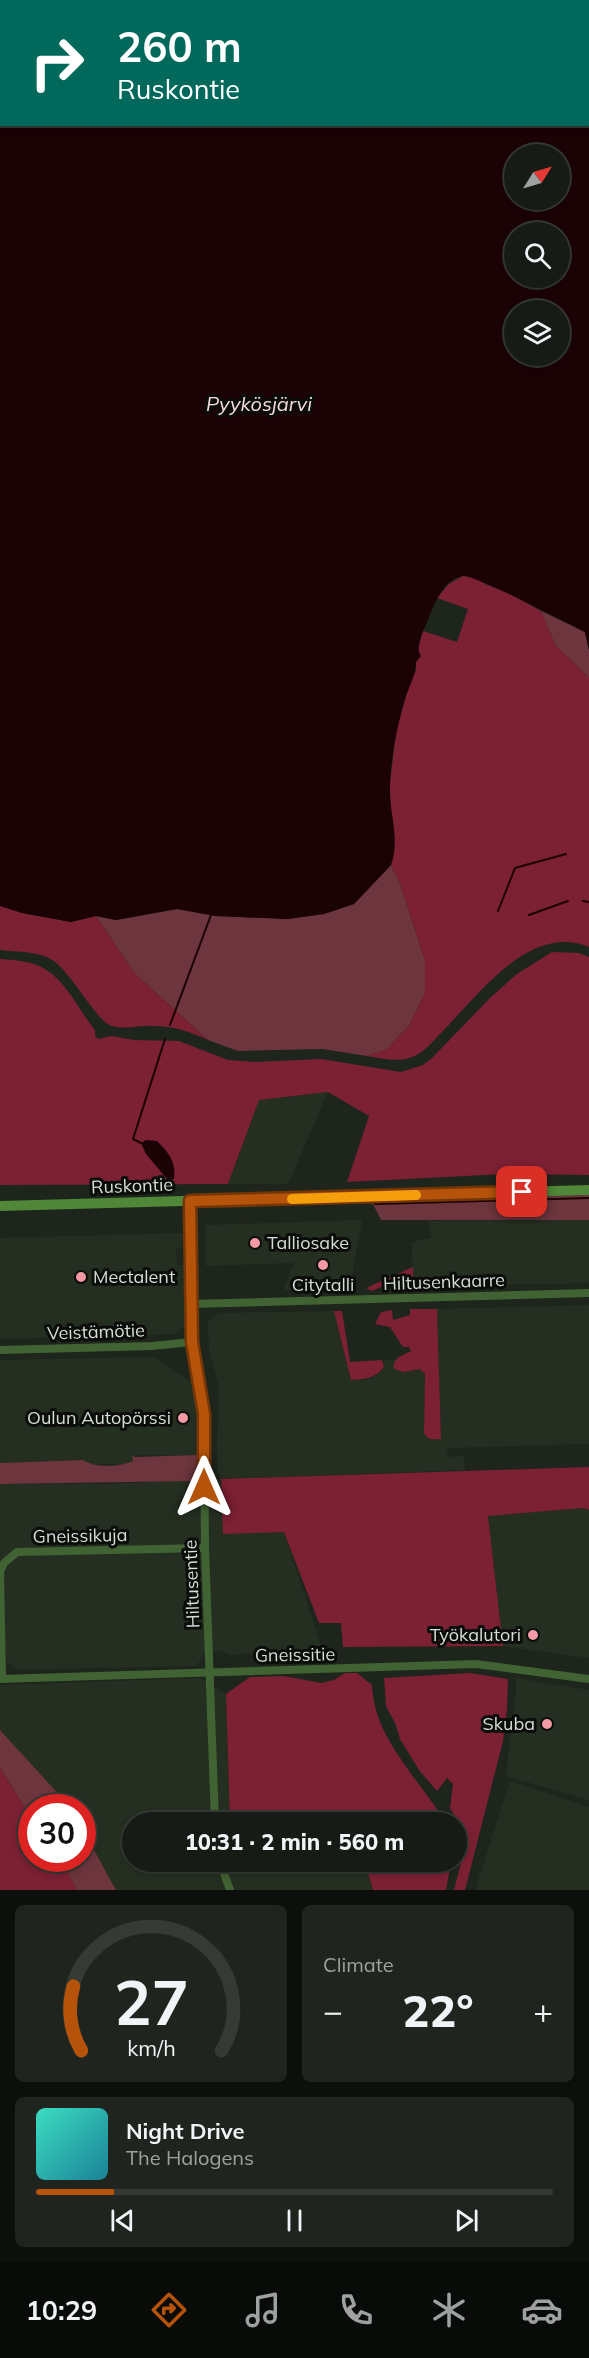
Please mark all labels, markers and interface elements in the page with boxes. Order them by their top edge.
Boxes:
text: 260 m [117,20,242,73]
icon: right [18,24,96,102]
text: Ruskontie [117,72,240,106]
north arrow [504,144,570,210]
map controls [504,144,570,366]
button: search [504,222,570,288]
button: layers [504,300,570,366]
water label: Pyykösjärvi [206,391,312,416]
pin [496,1166,547,1217]
street label: Ruskontie [91,1173,173,1198]
icon: arrive [505,1175,538,1208]
place label: Talliosake [267,1231,349,1254]
marker: Talliosake [248,1236,262,1250]
marker: Citytalli [316,1258,330,1272]
place label: Mectalent [93,1265,175,1288]
street label: Hiltusenkaarre [383,1268,505,1295]
marker: Mectalent [74,1270,88,1284]
place label: Citytalli [292,1273,354,1296]
street label: Veistämötie [47,1318,145,1345]
place label: Oulun Autopörssi [27,1406,171,1429]
marker: Oulun Autopörssi [176,1411,190,1425]
position arrow [172,1455,236,1519]
street label: Gneissikuja [32,1523,128,1548]
street label: Hiltusentie [178,1539,205,1629]
place label: Työkalutori [430,1623,521,1646]
marker: Työkalutori [526,1628,540,1642]
street label: Gneissitie [255,1642,335,1667]
place label: Skuba [483,1712,535,1735]
marker: Skuba [540,1717,554,1731]
speed limit sign: 30 [18,1794,96,1872]
text: 10:31 · 2 min · 560 m [185,1828,404,1856]
text: Climate [323,1952,394,1977]
text: 27 [114,1962,188,2041]
text: 22° [402,1982,474,2038]
text: − [323,1990,343,2031]
text: + [533,1990,553,2031]
text: km/h [127,2034,175,2061]
text: Night Drive [126,2117,245,2145]
text: The Halogens [126,2145,254,2170]
icon: previous [106,2204,139,2237]
icon: pause [278,2204,311,2237]
icon: next [450,2204,483,2237]
icon: directions [148,2289,190,2331]
icon: music [242,2289,284,2331]
icon: phone [335,2289,377,2331]
icon: climate [428,2289,470,2331]
icon: car [521,2289,563,2331]
text: 10:29 [26,2293,97,2327]

